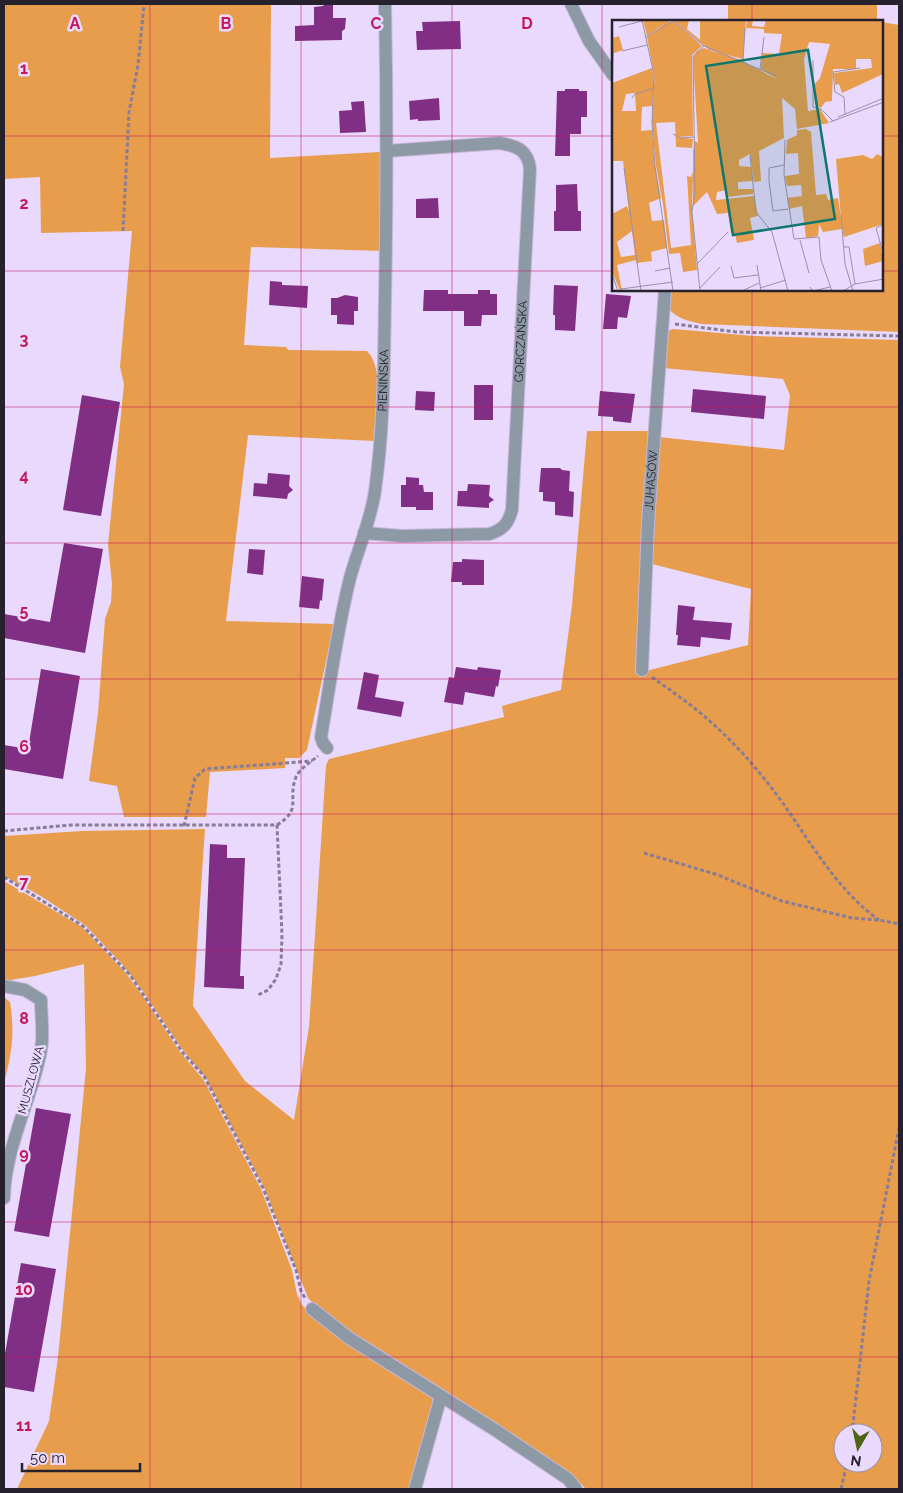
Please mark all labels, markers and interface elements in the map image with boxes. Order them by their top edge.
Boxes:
text: A [70,14,81,33]
text: B [221,14,232,33]
text: C [371,14,382,33]
text: D [521,14,533,33]
inset map [612,20,883,291]
text: 1 [20,59,28,78]
text: 2 [19,194,29,213]
street label: GORCZAŃSKA [512,300,530,383]
text: 3 [20,330,29,349]
street label: PIENIŃSKA [375,349,391,412]
street label: JUHASÓW [642,449,660,511]
text: 4 [19,466,29,485]
text: 5 [20,601,29,620]
text: 6 [19,737,29,756]
text: 7 [20,873,29,892]
text: 8 [19,1009,29,1028]
street label: MUSZLOWA [15,1045,47,1115]
text: 9 [19,1144,29,1163]
text: 10 [15,1280,33,1299]
text: 11 [16,1416,32,1435]
north arrow [833,1423,883,1473]
scale bar [22,1440,140,1472]
text: 50 m [30,1449,65,1467]
text: N [849,1452,862,1470]

